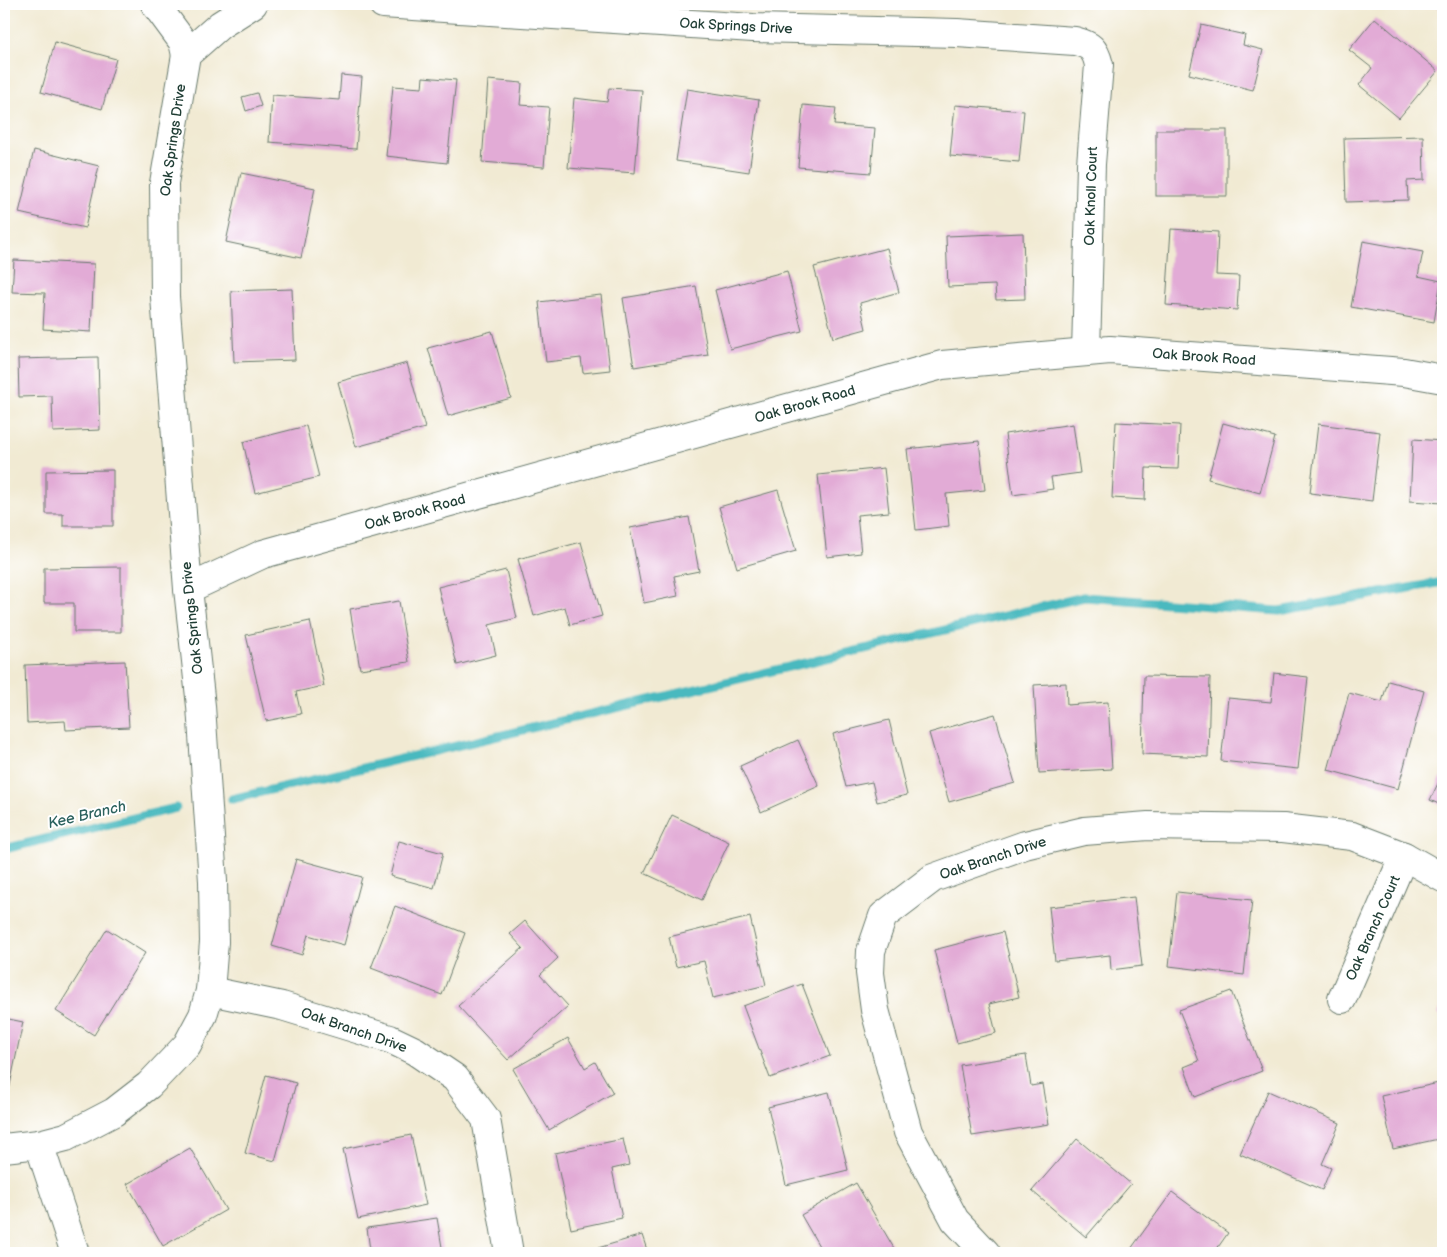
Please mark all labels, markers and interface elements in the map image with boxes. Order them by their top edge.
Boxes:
street label: Oak Springs Drive [679,15,793,37]
street label: Oak Springs Drive [157,83,189,197]
street label: Oak Knoll Court [1081,146,1101,246]
street label: Oak Brook Road [1152,345,1256,369]
street label: Oak Brook Road [753,382,857,426]
street label: Oak Brook Road [363,490,467,534]
street label: Oak Springs Drive [178,561,206,675]
water label: Kee Branch [46,797,128,833]
street label: Oak Branch Drive [938,833,1048,883]
street label: Oak Branch Court [1342,872,1404,983]
street label: Oak Branch Drive [299,1004,409,1056]

